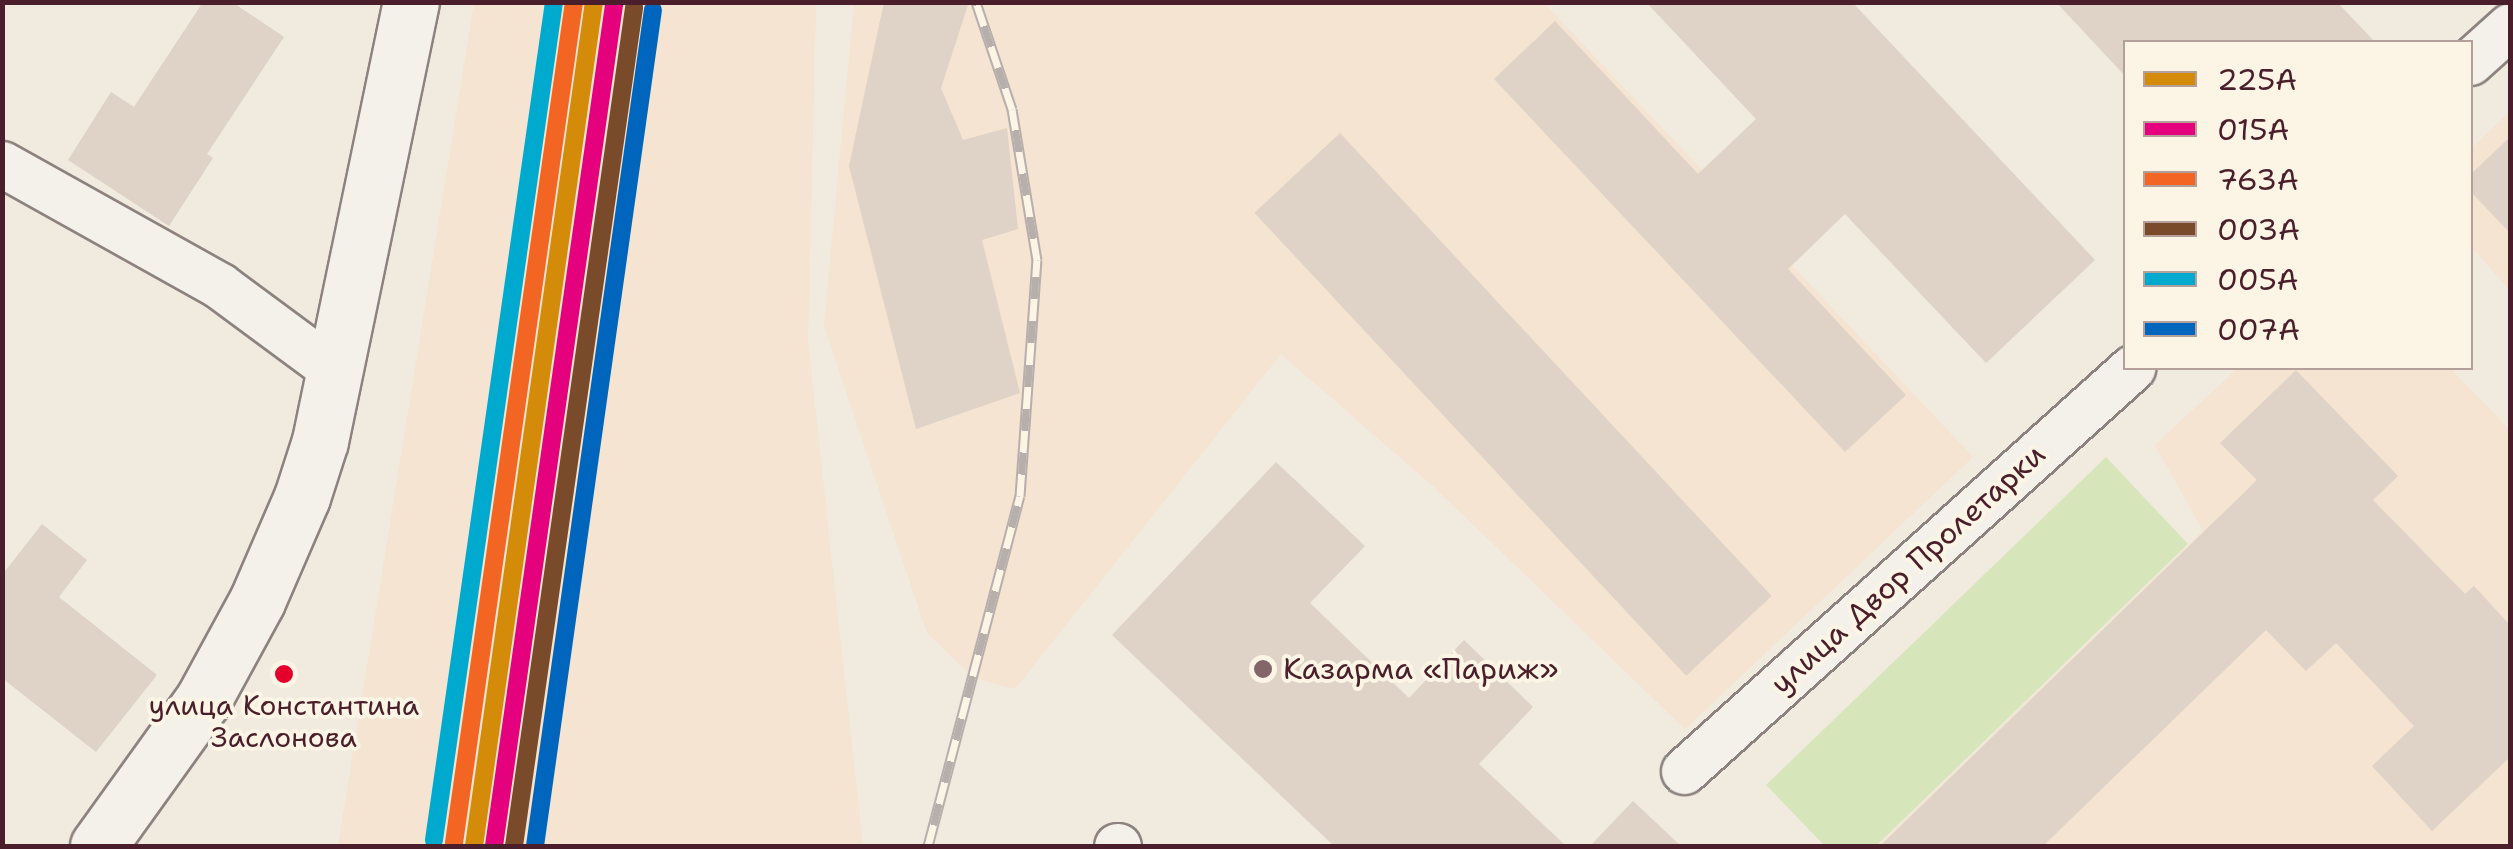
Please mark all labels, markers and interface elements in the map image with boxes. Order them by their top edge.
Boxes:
legend [2123,40,2473,370]
text: 225А [2217,59,2297,100]
text: 015А [2217,109,2289,150]
text: 763А [2217,159,2299,200]
text: 003А [2217,209,2300,250]
text: 005А [2217,259,2299,300]
text: 007А [2217,309,2300,350]
street label: улица Двор Пролетарки [1763,436,2053,702]
place label: Казарма «Париж» [1283,651,1558,687]
marker: Казарма «Париж» [1252,658,1274,680]
marker: улица Константина Заслонова [274,664,294,684]
place label: улица Константина Заслонова [149,688,419,754]

